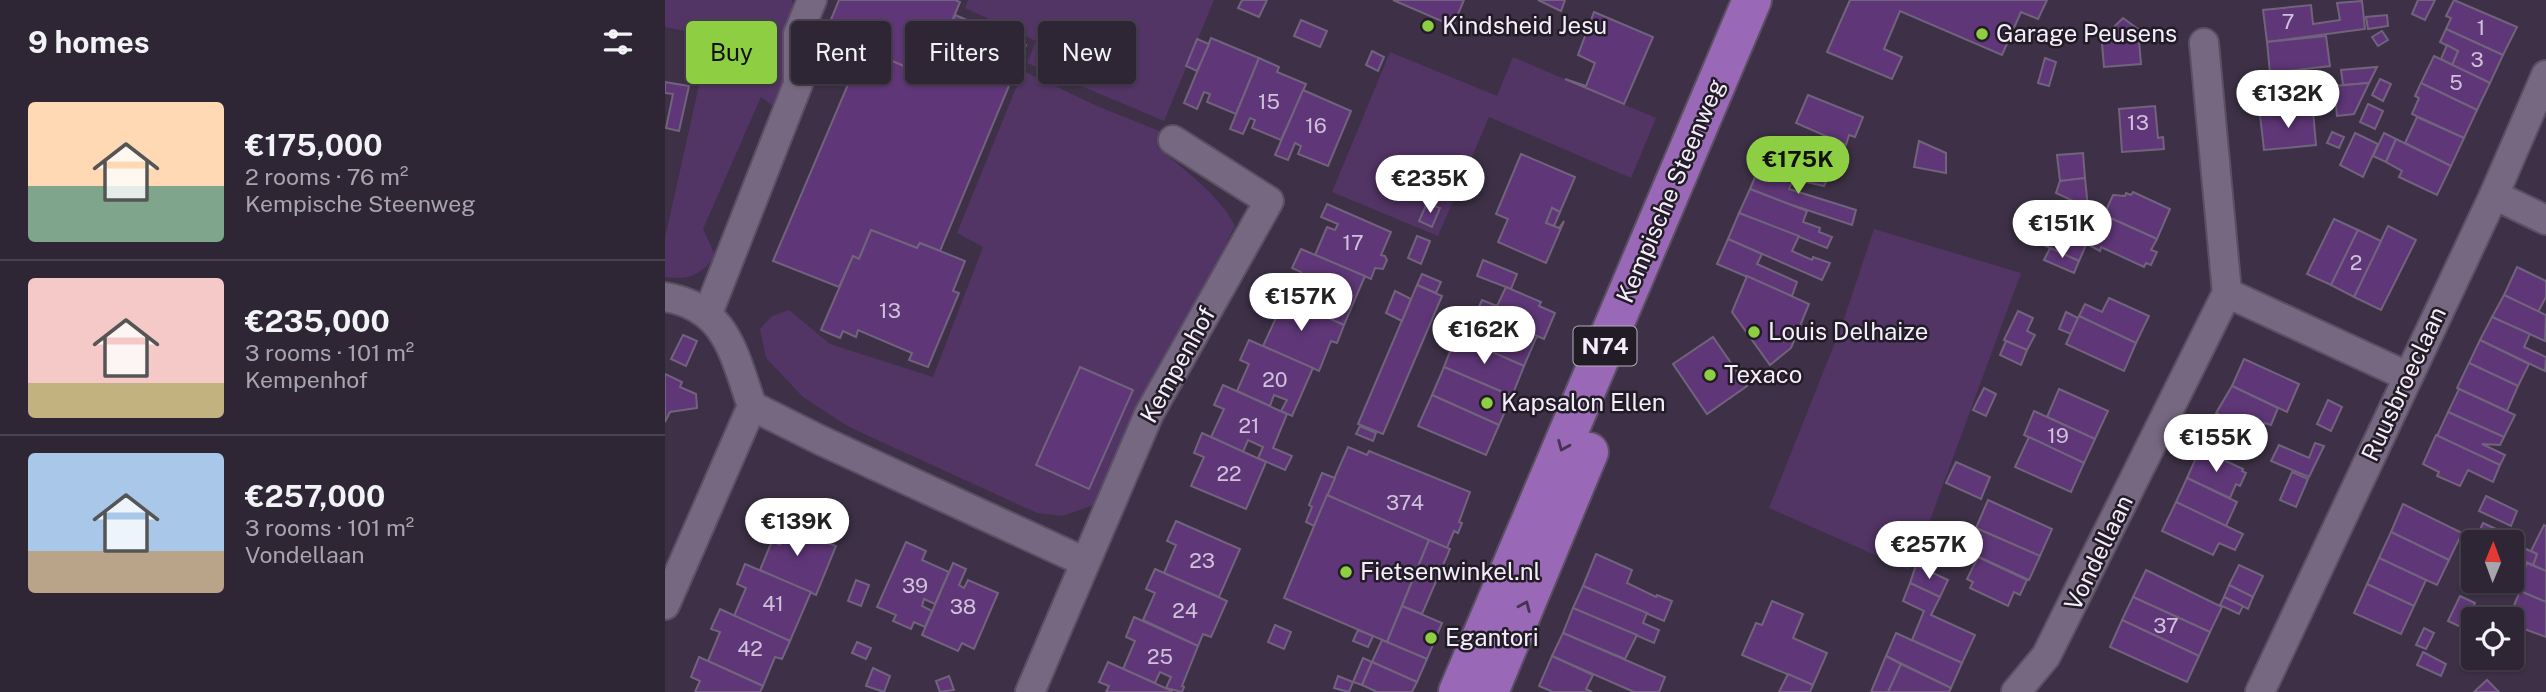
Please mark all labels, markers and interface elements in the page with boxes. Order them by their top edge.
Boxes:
house number: 7 [2282,9,2294,34]
place label: Kindsheid Jesu [1442,11,1607,39]
house number: 1 [2477,15,2485,40]
marker: Kindsheid Jesu [1420,18,1436,34]
place label: Garage Peusens [1996,19,2177,47]
chip: Buy [686,21,777,84]
chip: Rent [791,21,891,84]
chip: Filters [905,21,1024,84]
chip: New [1038,21,1136,84]
icon: filters [599,23,637,61]
text: 9 homes [28,24,150,60]
marker: Garage Peusens [1974,26,1990,42]
house number: 3 [2470,47,2484,72]
house number: 5 [2449,70,2463,95]
pin: €132K [2239,71,2337,130]
street label: Kempische Steenweg [1610,74,1730,307]
text: €132K [2252,79,2324,106]
house number: 15 [1258,89,1280,114]
house number: 13 [2127,110,2149,135]
house number: 16 [1305,113,1327,138]
text: €175,000 [245,127,383,163]
icon: home [84,130,168,214]
pin: €175K [1749,136,1847,196]
text: €175K [1762,145,1834,172]
pin: €235K [1381,156,1479,215]
text: 2 rooms · 76 m² [245,163,408,190]
text: €235K [1392,164,1468,191]
text: Kempische Steenweg [245,190,476,217]
pin: €151K [2013,201,2111,260]
text: €151K [2029,209,2095,236]
house number: 17 [1342,230,1364,255]
house number: 2 [2350,250,2362,275]
pin: €157K [1252,274,1350,333]
text: €157K [1265,282,1337,309]
house number: 13 [879,298,901,323]
street label: Kempenhof [1134,302,1220,427]
street label: Ruusbroeclaan [2355,302,2451,465]
text: €235,000 [245,303,390,339]
icon: home [84,306,168,390]
pin: €162K [1435,306,1533,366]
text: €162K [1448,315,1520,342]
place label: Louis Delhaize [1768,317,1928,345]
marker: Louis Delhaize [1746,324,1762,340]
road number: N74 [1573,326,1637,366]
text: 3 rooms · 101 m² [245,339,414,366]
place label: Texaco [1724,360,1802,388]
text: Kempenhof [245,366,368,393]
house number: 20 [1262,367,1288,392]
marker: Texaco [1702,367,1718,383]
place label: Kapsalon Ellen [1501,388,1666,416]
marker: Kapsalon Ellen [1479,395,1495,411]
house number: 21 [1238,413,1260,438]
pin: €155K [2167,414,2265,474]
house number: 19 [2047,423,2069,448]
text: €155K [2180,423,2252,450]
one-way arrow [1557,439,1571,451]
house number: 22 [1216,461,1242,486]
text: €257,000 [245,478,385,514]
icon: home [84,481,168,565]
house number: 374 [1386,490,1424,515]
street label: Vondellaan [2058,490,2138,615]
pin: €139K [748,498,846,558]
text: €139K [761,507,833,534]
text: 3 rooms · 101 m² [245,514,414,541]
pin: €257K [1880,522,1978,581]
text: €257K [1891,530,1967,557]
north arrow [2461,530,2523,593]
map controls [2461,530,2524,670]
text: Vondellaan [245,541,365,568]
house number: 23 [1189,548,1215,573]
place label: Fietsenwinkel.nl [1360,557,1541,585]
marker: Fietsenwinkel.nl [1338,564,1354,580]
house number: 39 [902,573,928,598]
house number: 41 [762,591,784,616]
house number: 38 [950,594,976,619]
house number: 24 [1172,598,1198,623]
one-way arrow [1516,601,1530,613]
button: locate [2461,607,2524,670]
house number: 37 [2153,613,2179,638]
place label: Egantori [1445,623,1539,651]
marker: Egantori [1423,630,1439,646]
house number: 42 [737,636,763,661]
house number: 25 [1147,644,1173,669]

